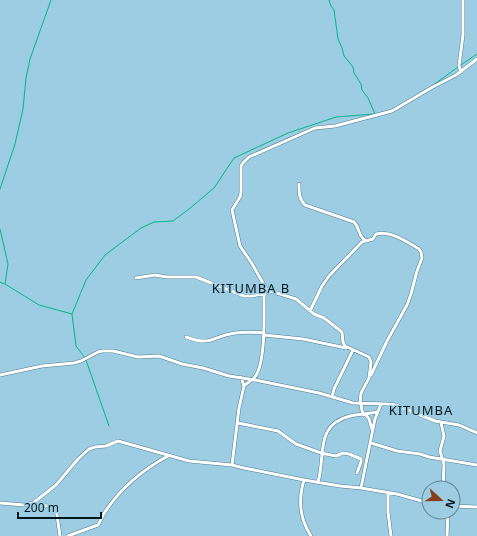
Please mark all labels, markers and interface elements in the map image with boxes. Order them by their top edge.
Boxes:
district label: KITUMBA B [212,279,290,297]
district label: KITUMBA [389,401,453,419]
north arrow [421,480,461,520]
scale bar [18,494,101,520]
text: N [442,497,459,511]
text: 200 m [24,499,59,516]

